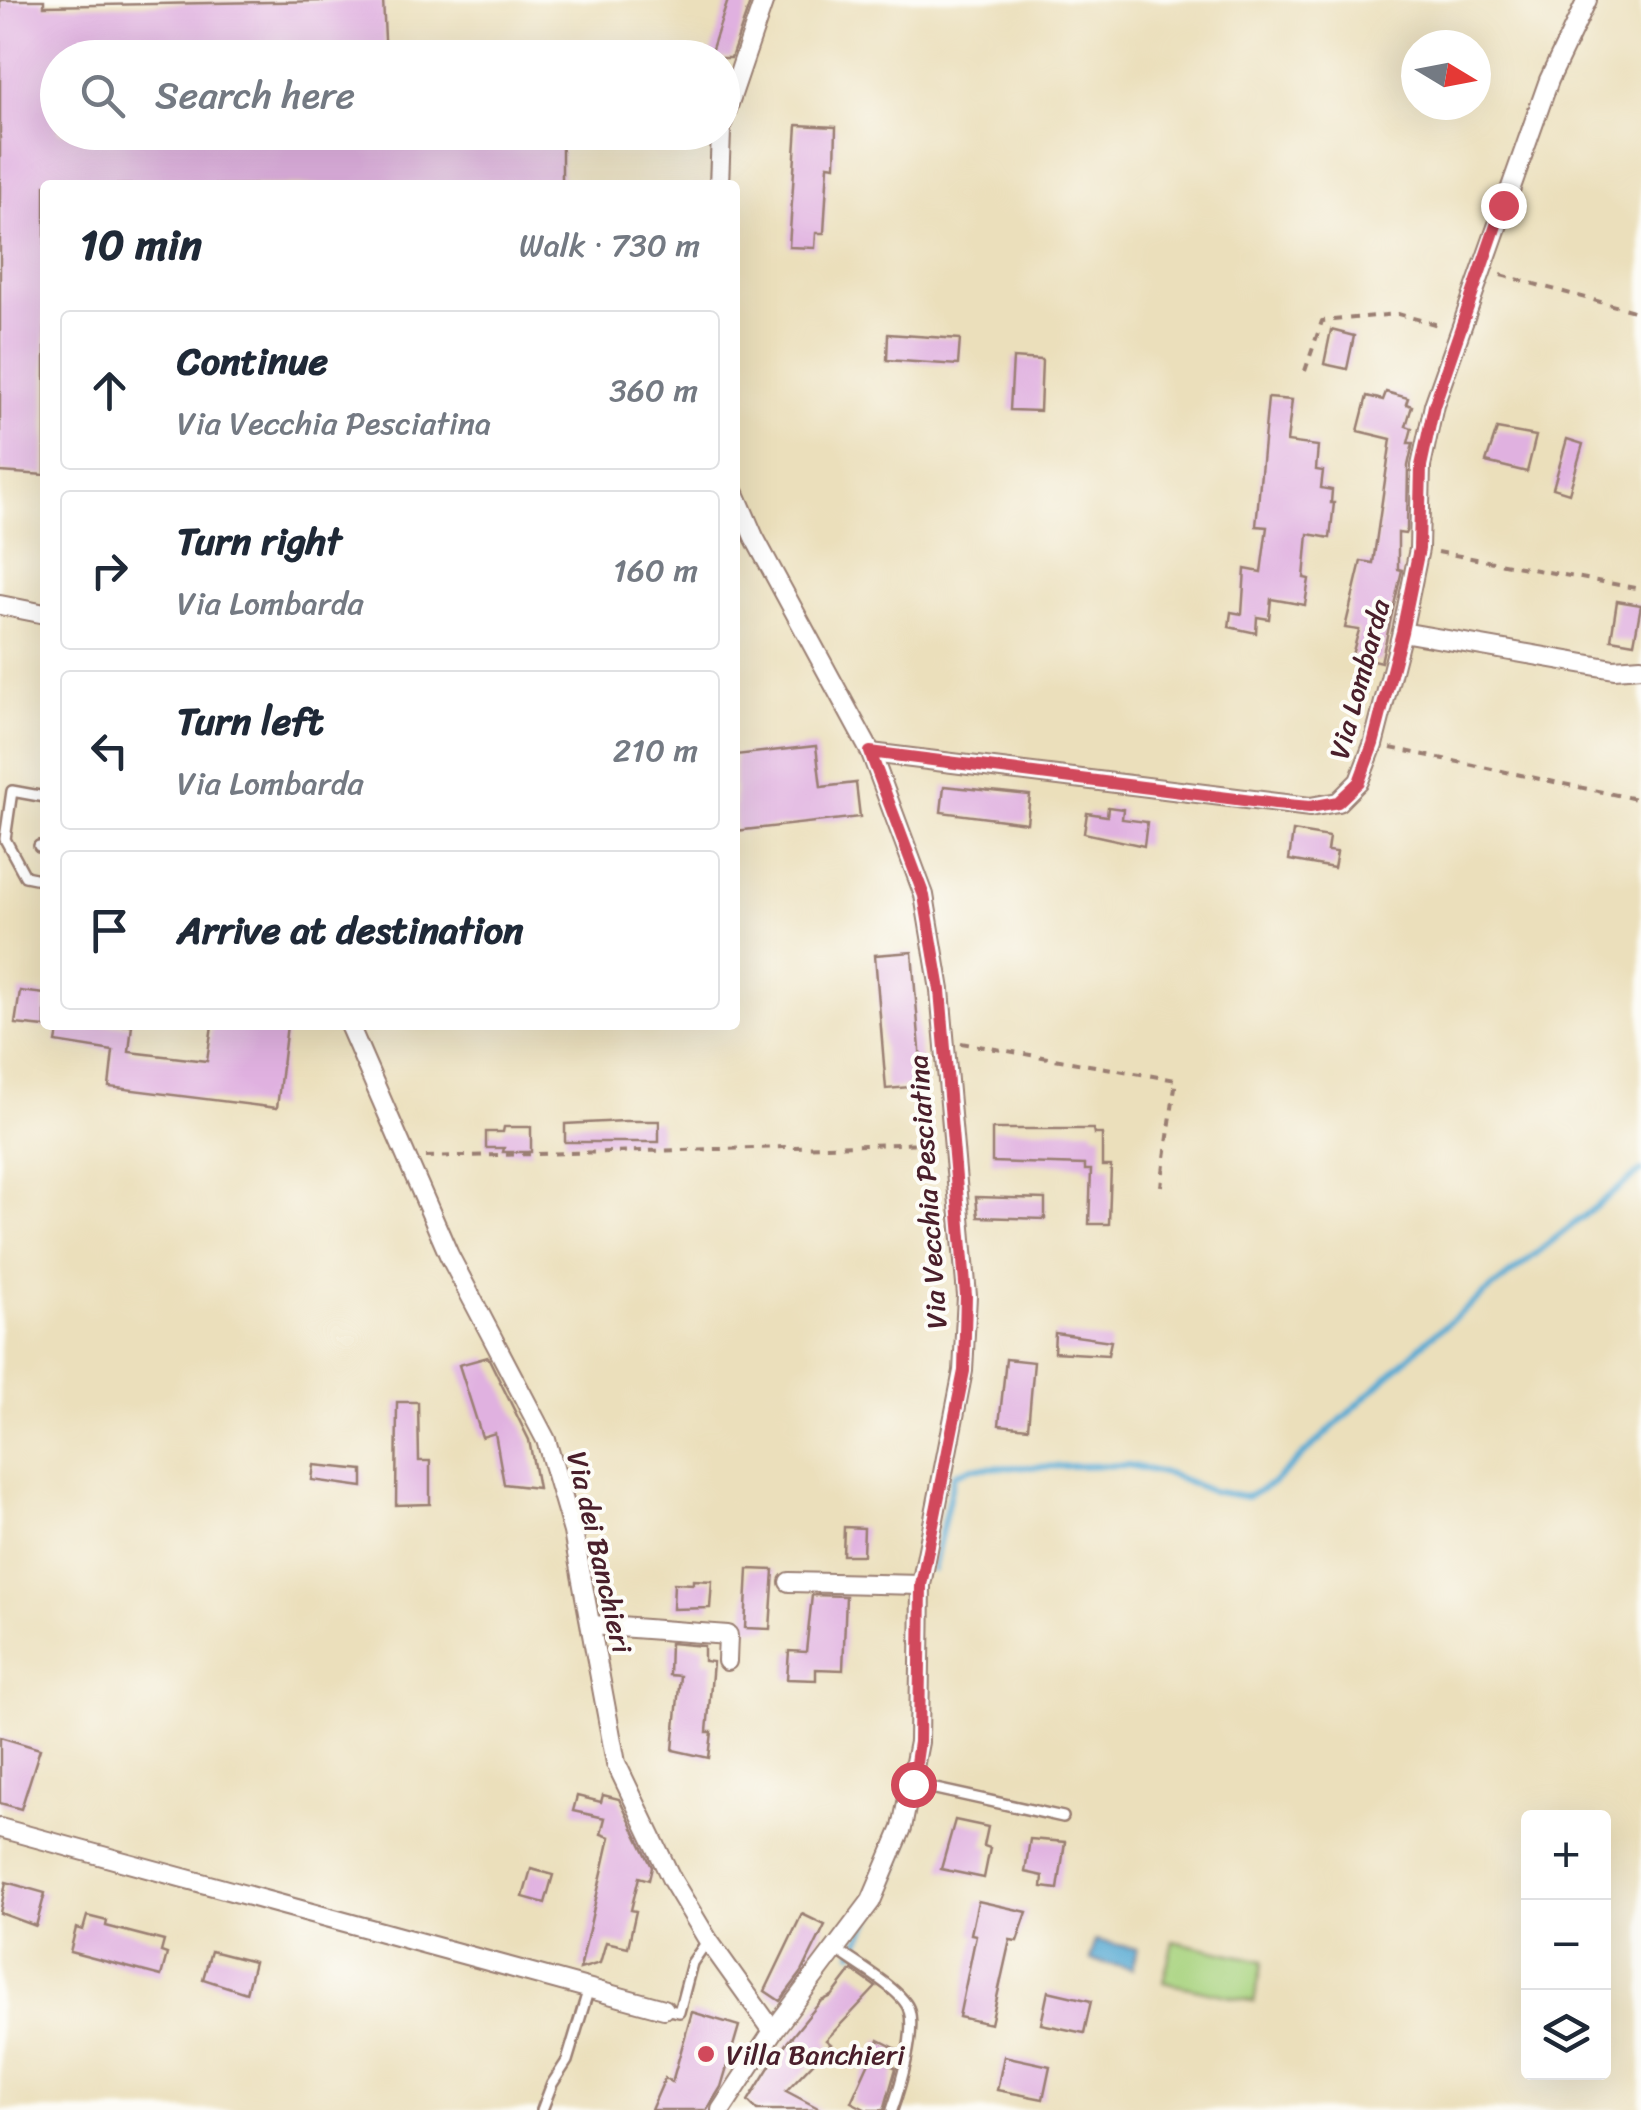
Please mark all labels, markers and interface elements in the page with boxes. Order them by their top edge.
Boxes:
north arrow [1401,30,1491,120]
search box [40,40,740,150]
text: Search here [155,62,355,129]
icon: search [75,68,130,123]
route end [1481,183,1527,229]
text: 10 min [80,208,202,282]
text: Walk · 730 m [519,217,700,274]
text: Continue [177,328,328,395]
text: 360 m [609,362,698,419]
icon: ahead [82,363,137,418]
text: Via Vecchia Pesciatina [177,395,491,452]
text: Turn right [177,508,342,575]
text: 160 m [613,542,698,599]
icon: right [82,543,137,598]
text: Via Lombarda [177,575,364,632]
street label: Via Lombarda [1315,593,1405,764]
text: Turn left [177,688,323,755]
text: 210 m [613,722,698,779]
icon: left [82,723,137,778]
text: Via Lombarda [177,755,364,812]
text: Arrive at destination [177,897,524,964]
icon: arrive [82,903,137,958]
street label: Via Vecchia Pesciatina [893,1053,962,1331]
street label: Via dei Banchieri [552,1446,647,1659]
route start [891,1762,937,1808]
map controls [1521,1810,1611,2080]
button: + [1521,1810,1611,1900]
button: − [1521,1900,1611,1990]
button: layers [1521,1990,1611,2080]
place label: Villa Banchieri [726,2030,906,2079]
marker: Villa Banchieri [695,2043,717,2065]

